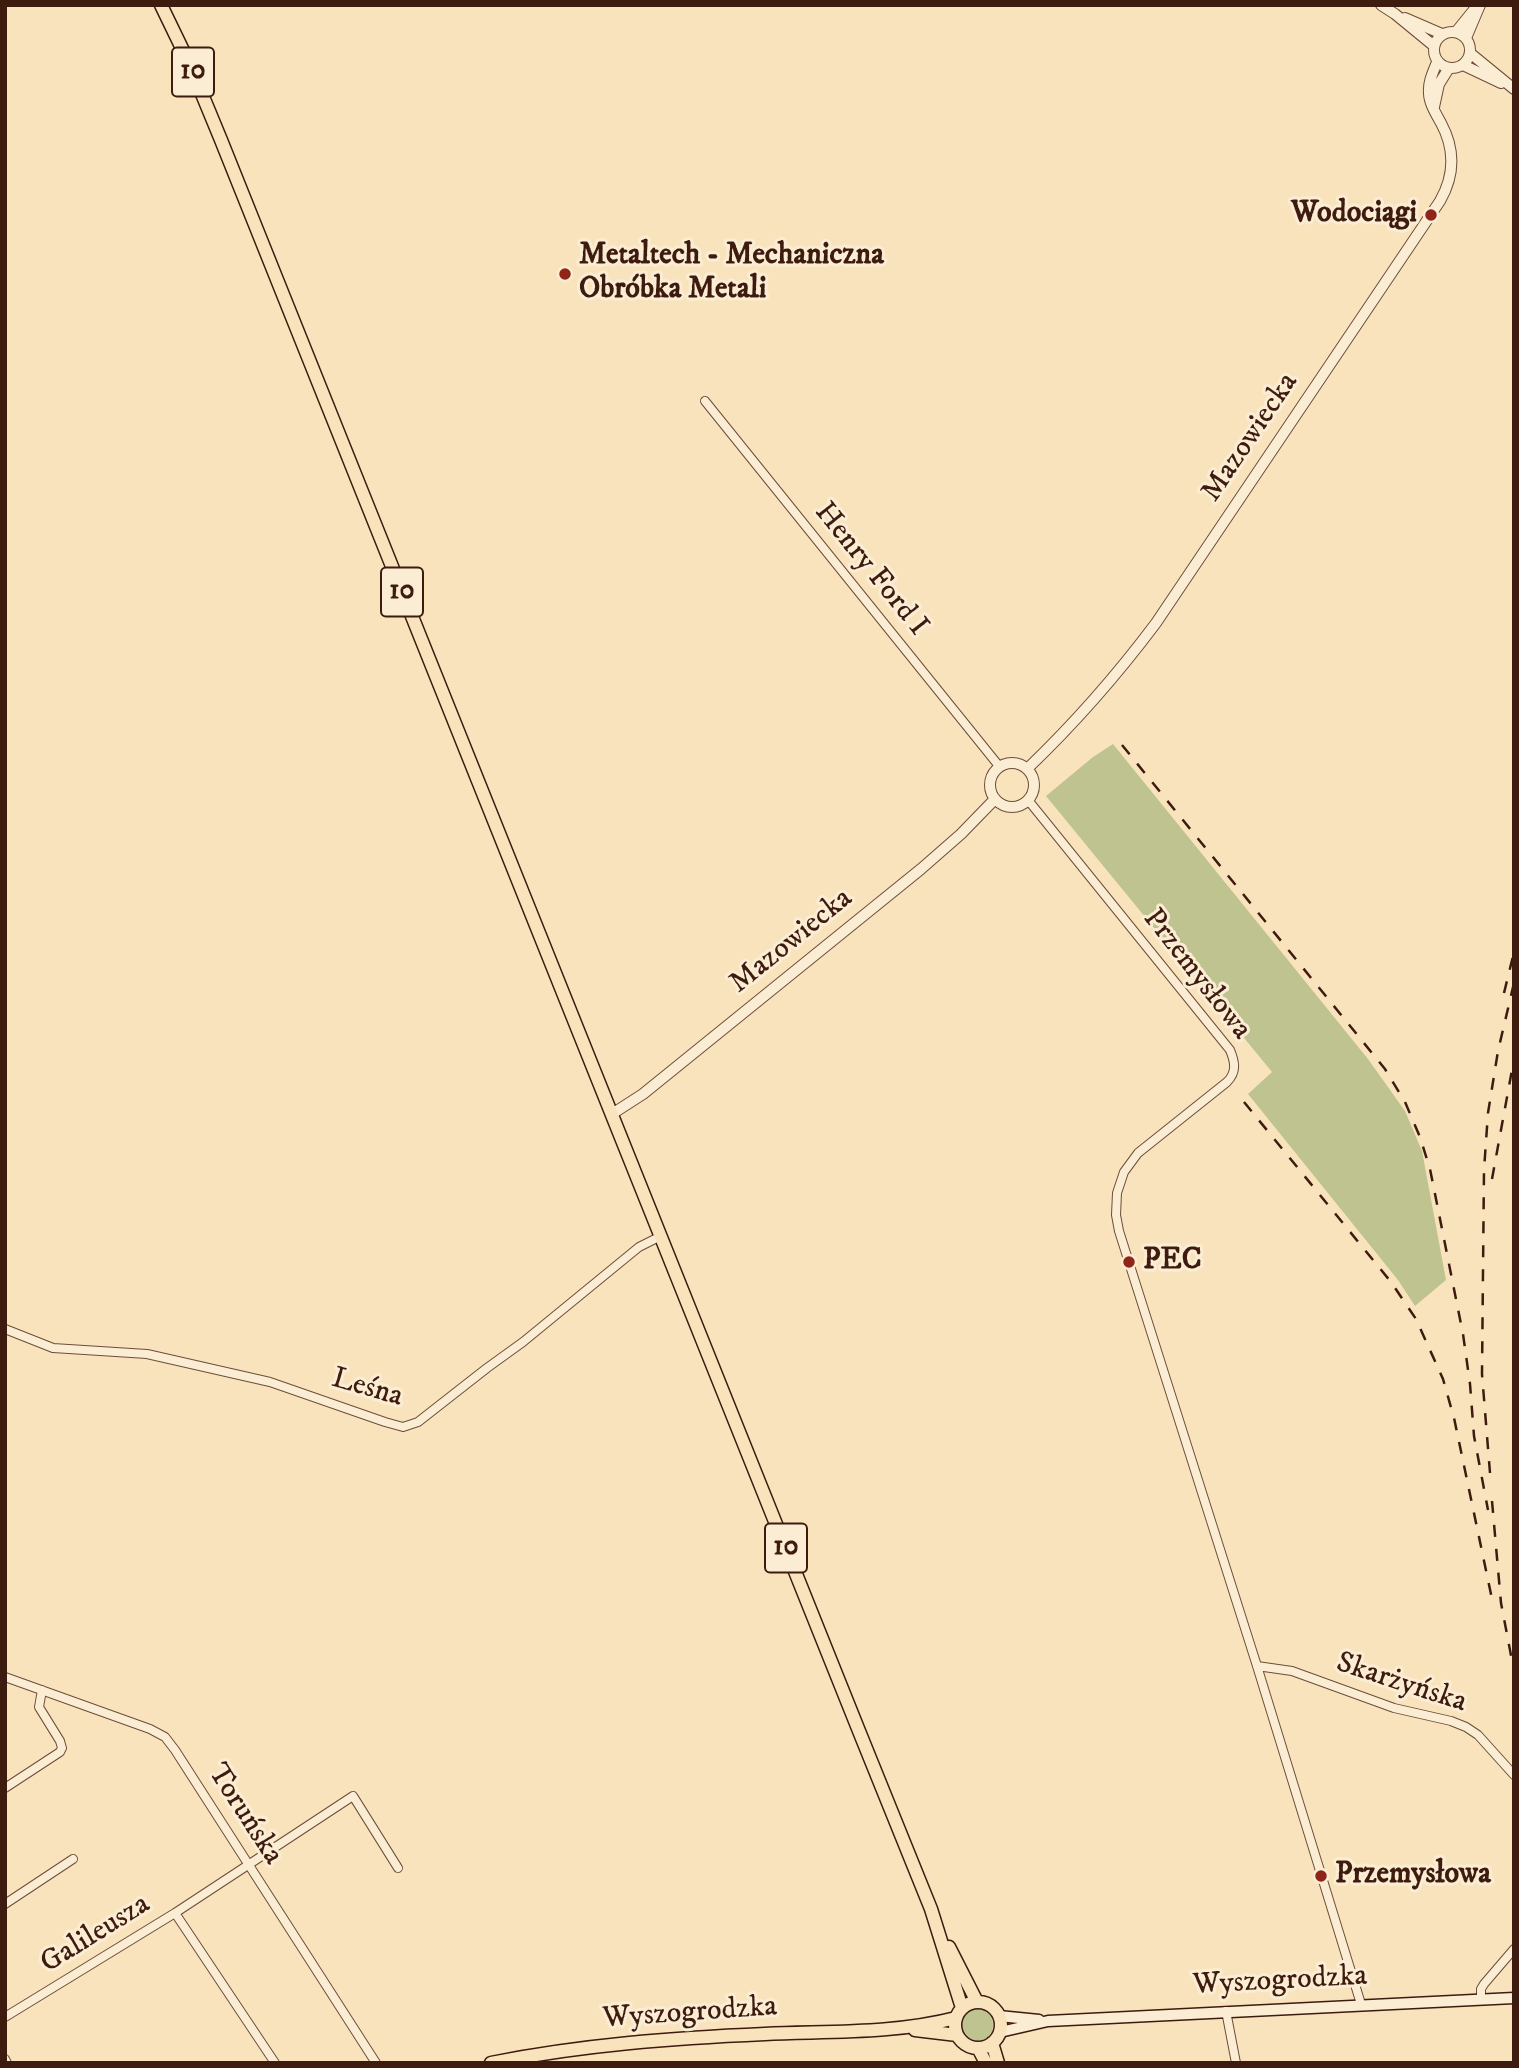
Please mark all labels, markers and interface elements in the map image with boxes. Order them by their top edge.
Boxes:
road number: 10 [172,48,214,96]
place label: Wodociągi [1291,197,1417,233]
marker: Wodociągi [1423,207,1439,223]
place label: Metaltech - Mechaniczna Obróbka Metali [579,239,884,310]
marker: Metaltech - Mechaniczna Obróbka Metali [557,266,573,282]
street label: Mazowiecka [1195,367,1307,509]
street label: Henry Ford I [805,496,935,644]
road number: 10 [381,568,423,616]
street label: Mazowiecka [723,882,861,1002]
street label: Przemysłowa [1134,902,1258,1048]
place label: PEC [1143,1244,1202,1280]
marker: PEC [1121,1254,1137,1270]
street label: Leśna [327,1362,407,1416]
road number: 10 [765,1524,807,1572]
street label: Skarżyńska [1331,1646,1471,1722]
street label: Toruńska [198,1758,290,1872]
place label: Przemysłowa [1335,1858,1491,1894]
marker: Przemysłowa [1313,1868,1329,1884]
street label: Galileusza [35,1887,157,1983]
street label: Wyszogrodzka [1192,1959,1368,2005]
street label: Wyszogrodzka [602,1990,778,2038]

